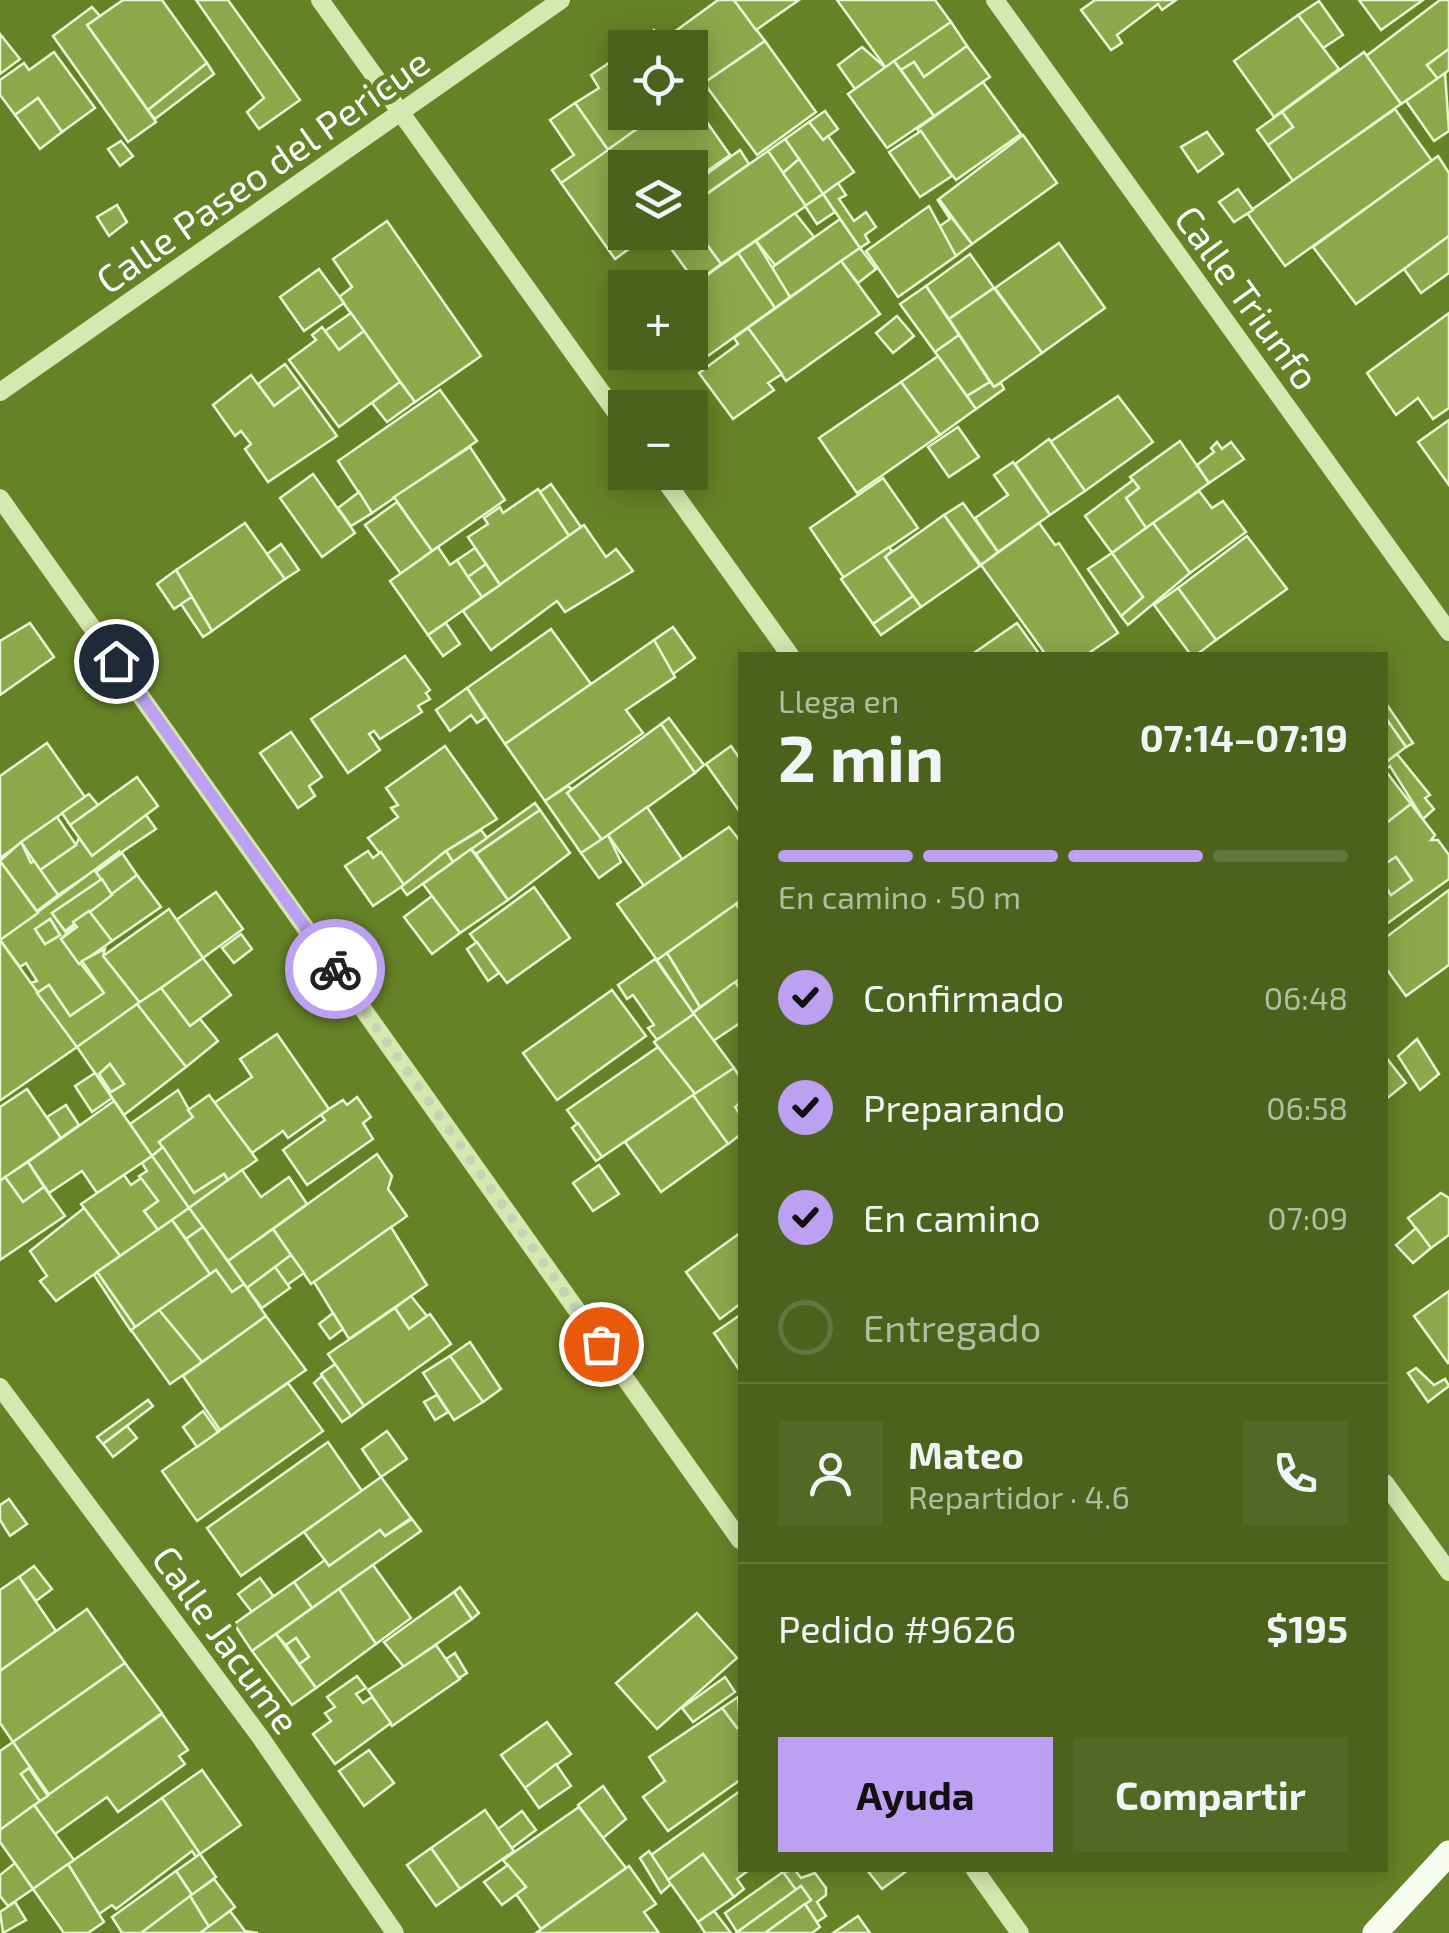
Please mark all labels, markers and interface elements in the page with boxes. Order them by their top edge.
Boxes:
map controls [608,30,708,490]
button: locate [608,30,708,130]
street label: Calle Paseo del Pericue [87,38,437,302]
button: layers [608,150,708,250]
street label: Calle Triunfo [1166,196,1330,398]
button: + [608,270,708,370]
button: − [608,390,708,490]
pin [74,619,159,704]
icon: home [89,634,144,689]
text: Llega en [778,681,899,719]
text: 07:14–07:19 [1140,714,1348,760]
text: 2 min [778,717,944,795]
text: En camino · 50 m [778,877,1021,915]
courier [285,919,385,1019]
icon: bike [308,942,363,997]
icon: check [778,970,833,1025]
text: Confirmado [863,974,1064,1020]
text: 06:48 [1264,978,1348,1016]
icon: check [778,1080,833,1135]
text: Preparando [863,1084,1065,1130]
text: 06:58 [1266,1088,1348,1126]
icon: check [778,1190,833,1245]
text: En camino [863,1194,1041,1240]
text: 07:09 [1267,1198,1348,1236]
pin [559,1302,644,1387]
text: Entregado [863,1304,1041,1350]
icon: bag [574,1317,629,1372]
button: person [778,1421,883,1526]
button: phone [1243,1421,1348,1526]
text: Mateo [908,1431,1024,1477]
text: Repartidor · 4.6 [908,1477,1130,1515]
street label: Calle Jacume [143,1536,311,1742]
text: Pedido #9626 [778,1605,1016,1651]
text: $195 [1266,1605,1348,1651]
button: Ayuda [778,1737,1053,1852]
button: Compartir [1073,1737,1348,1852]

